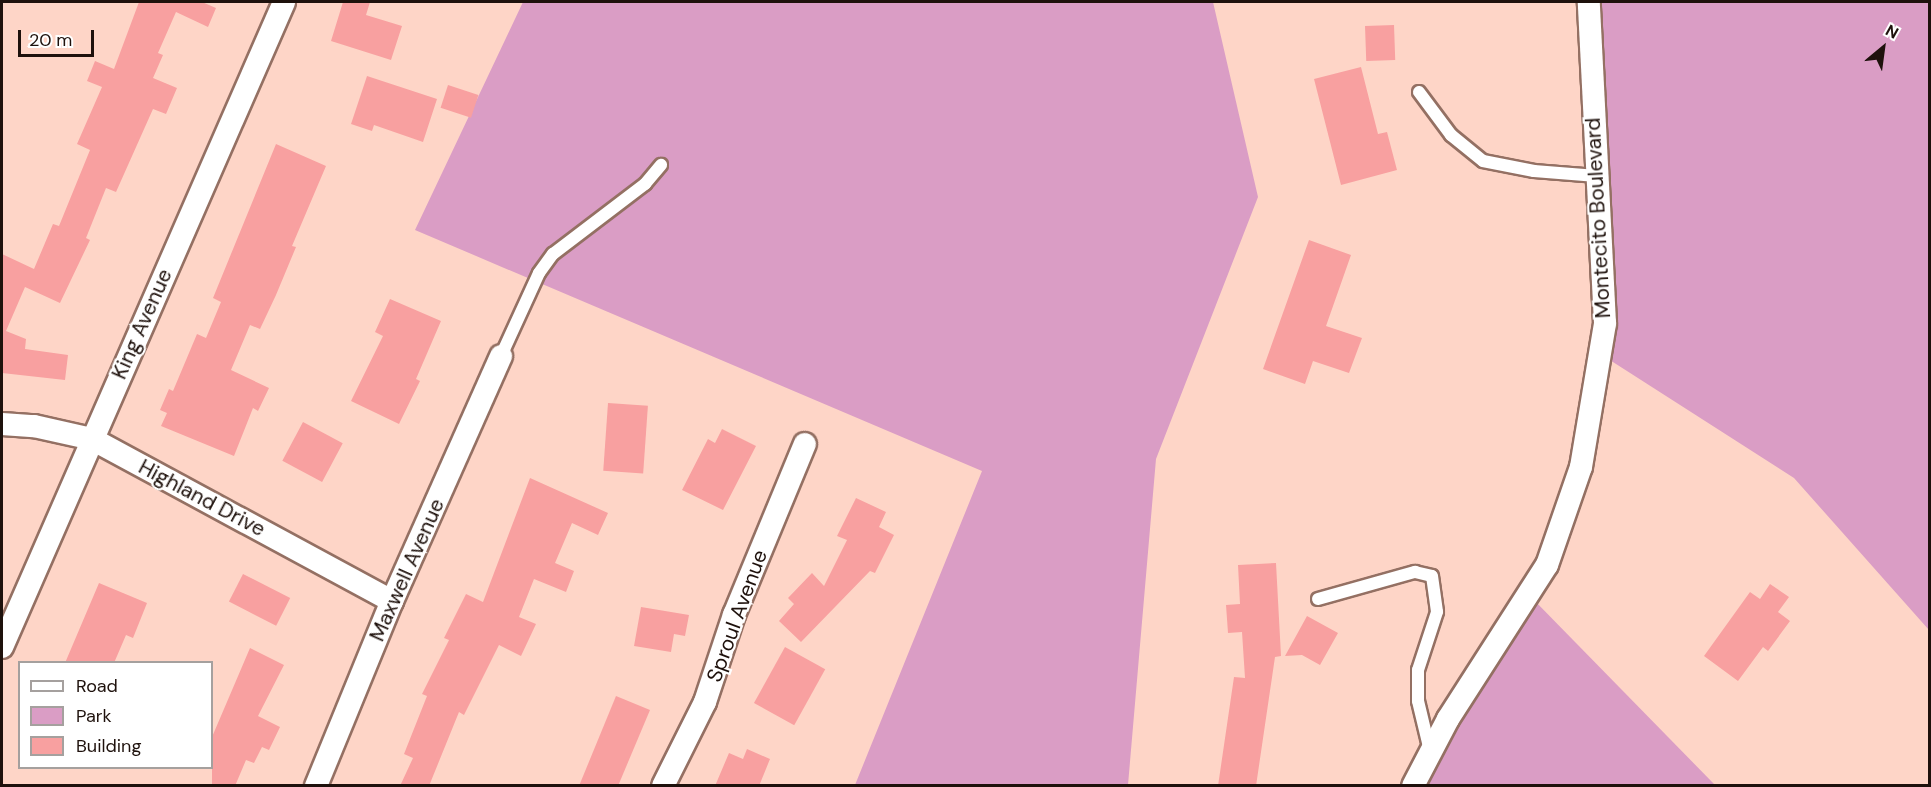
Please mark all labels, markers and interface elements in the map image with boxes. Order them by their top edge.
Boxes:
scale bar [21,18,98,56]
north arrow [1853,18,1913,78]
text: N [1882,20,1902,44]
text: 20 m [29,28,72,52]
street label: Montecito Boulevard [1580,117,1616,319]
street label: King Avenue [106,265,178,383]
street label: Highland Drive [134,454,270,542]
street label: Maxwell Avenue [364,495,450,645]
street label: Sproul Avenue [701,546,773,686]
legend [18,661,213,769]
text: Road [76,674,118,698]
text: Park [76,704,112,728]
text: Building [76,734,141,758]

